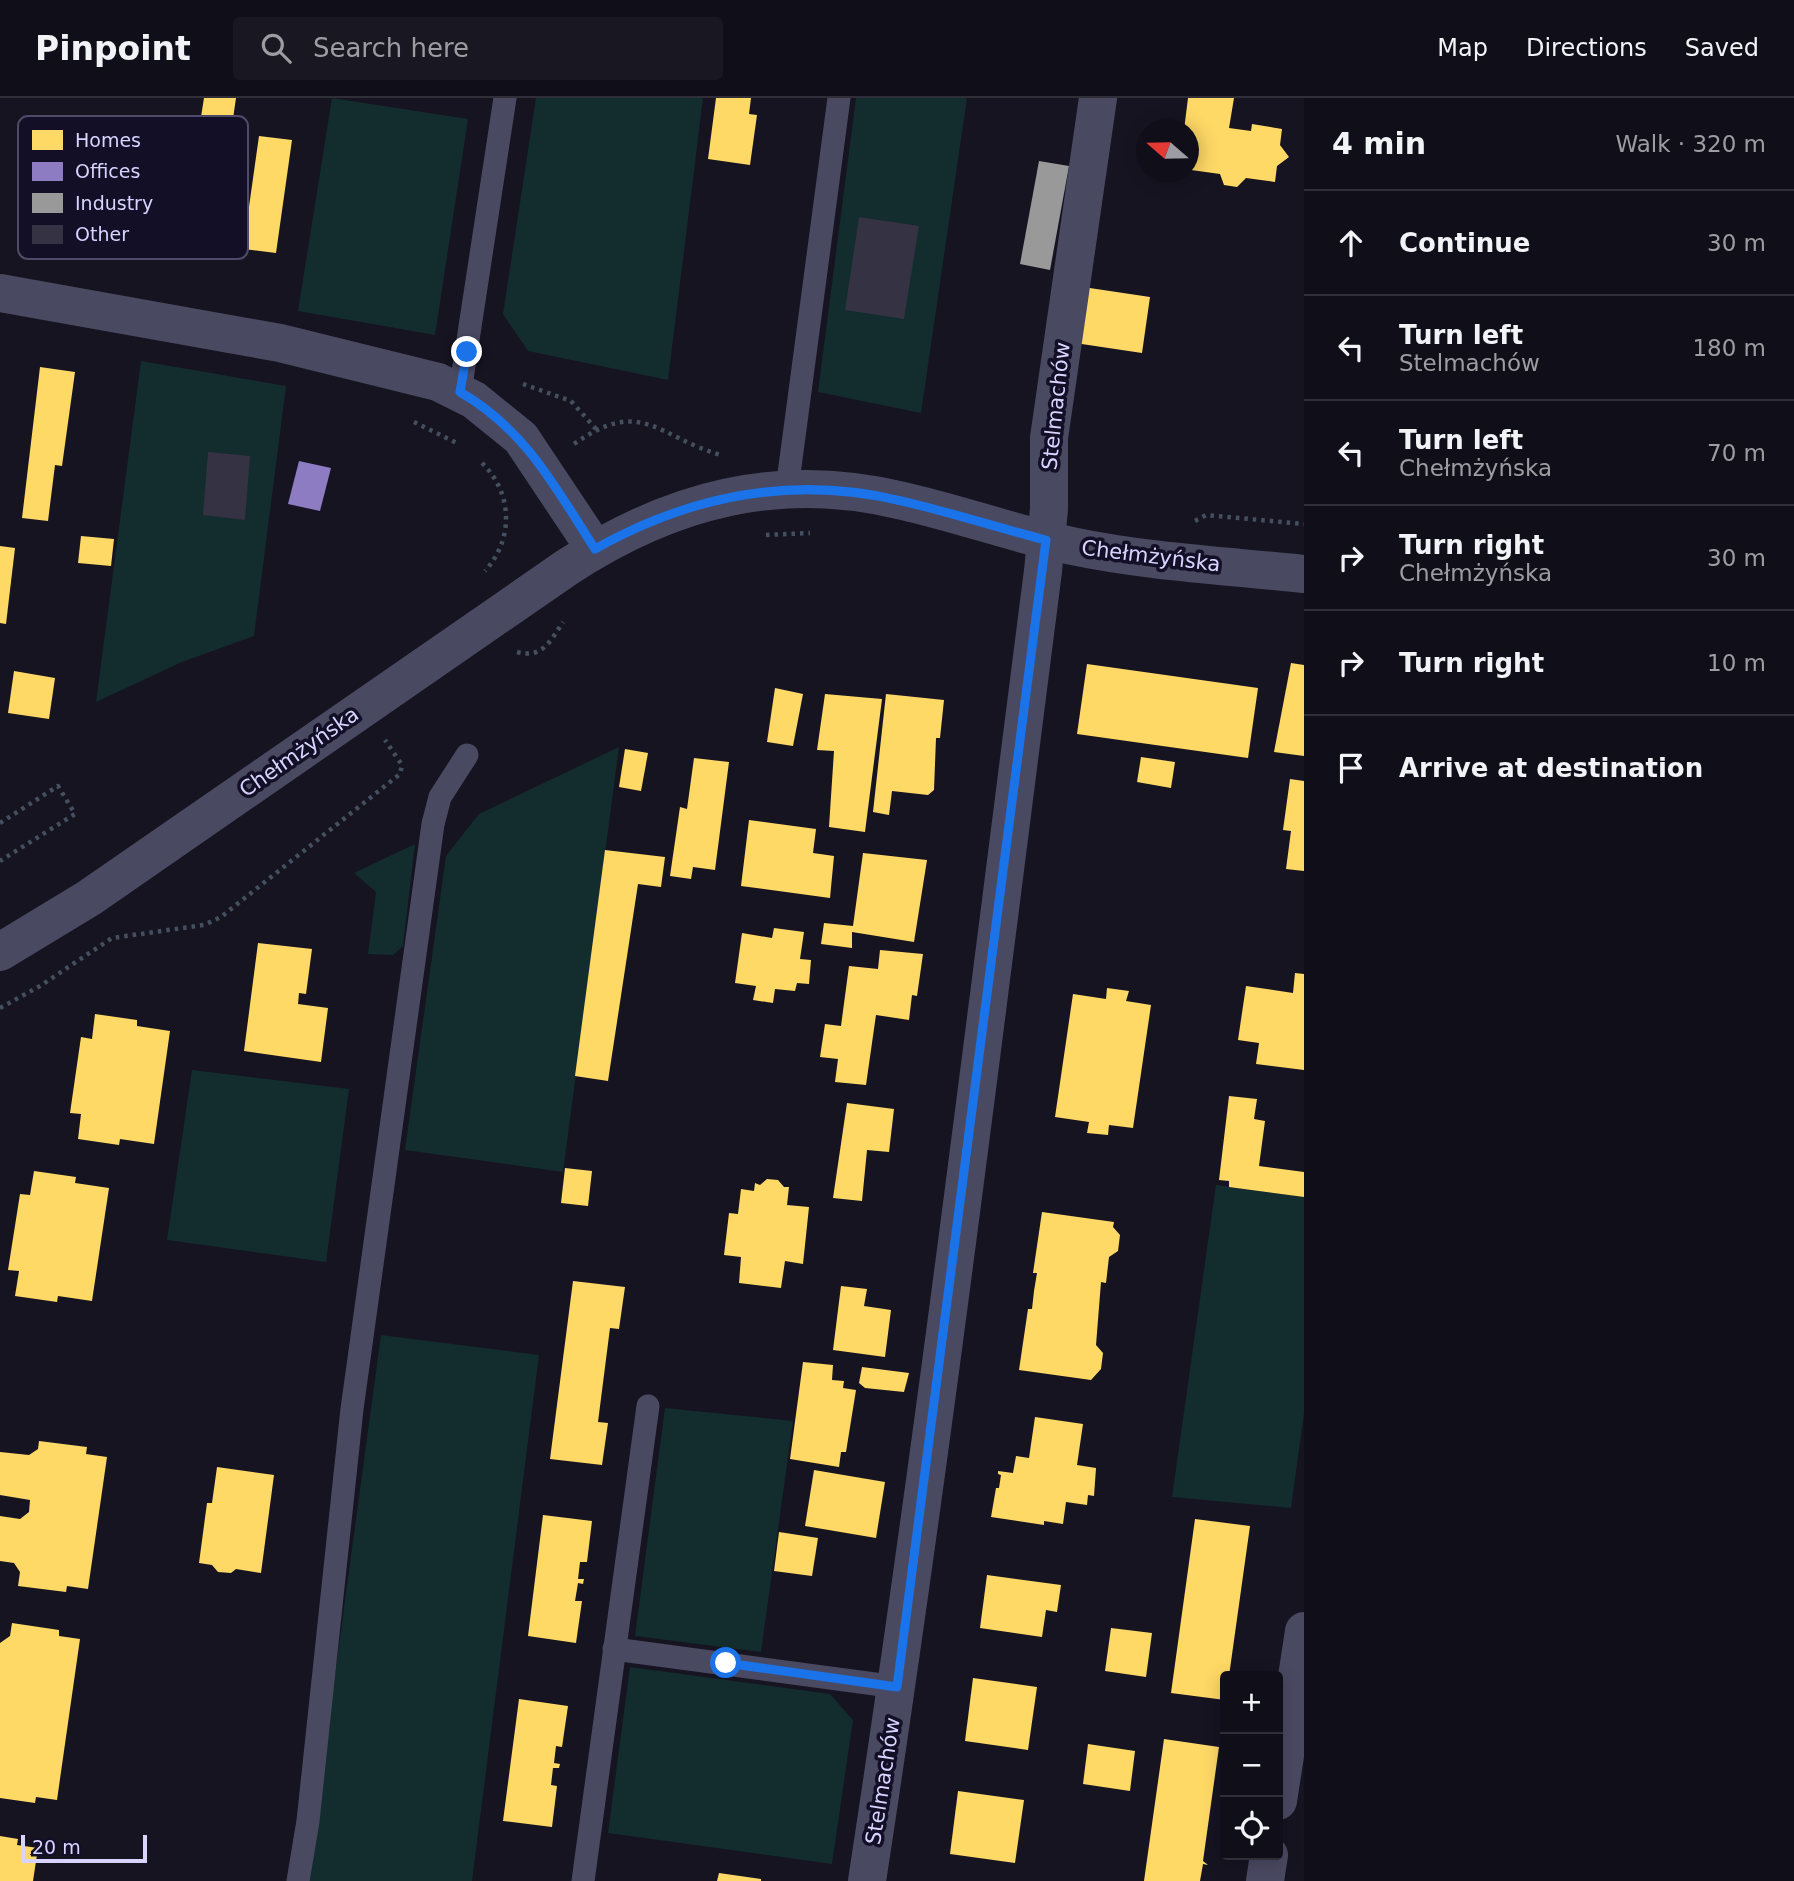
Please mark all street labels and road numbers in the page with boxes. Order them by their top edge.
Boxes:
street label: Stelmachów [1037,341,1075,471]
street label: Chełmżyńska [1080,536,1222,576]
street label: Chełmżyńska [235,702,363,802]
street label: Stelmachów [861,1716,905,1846]

